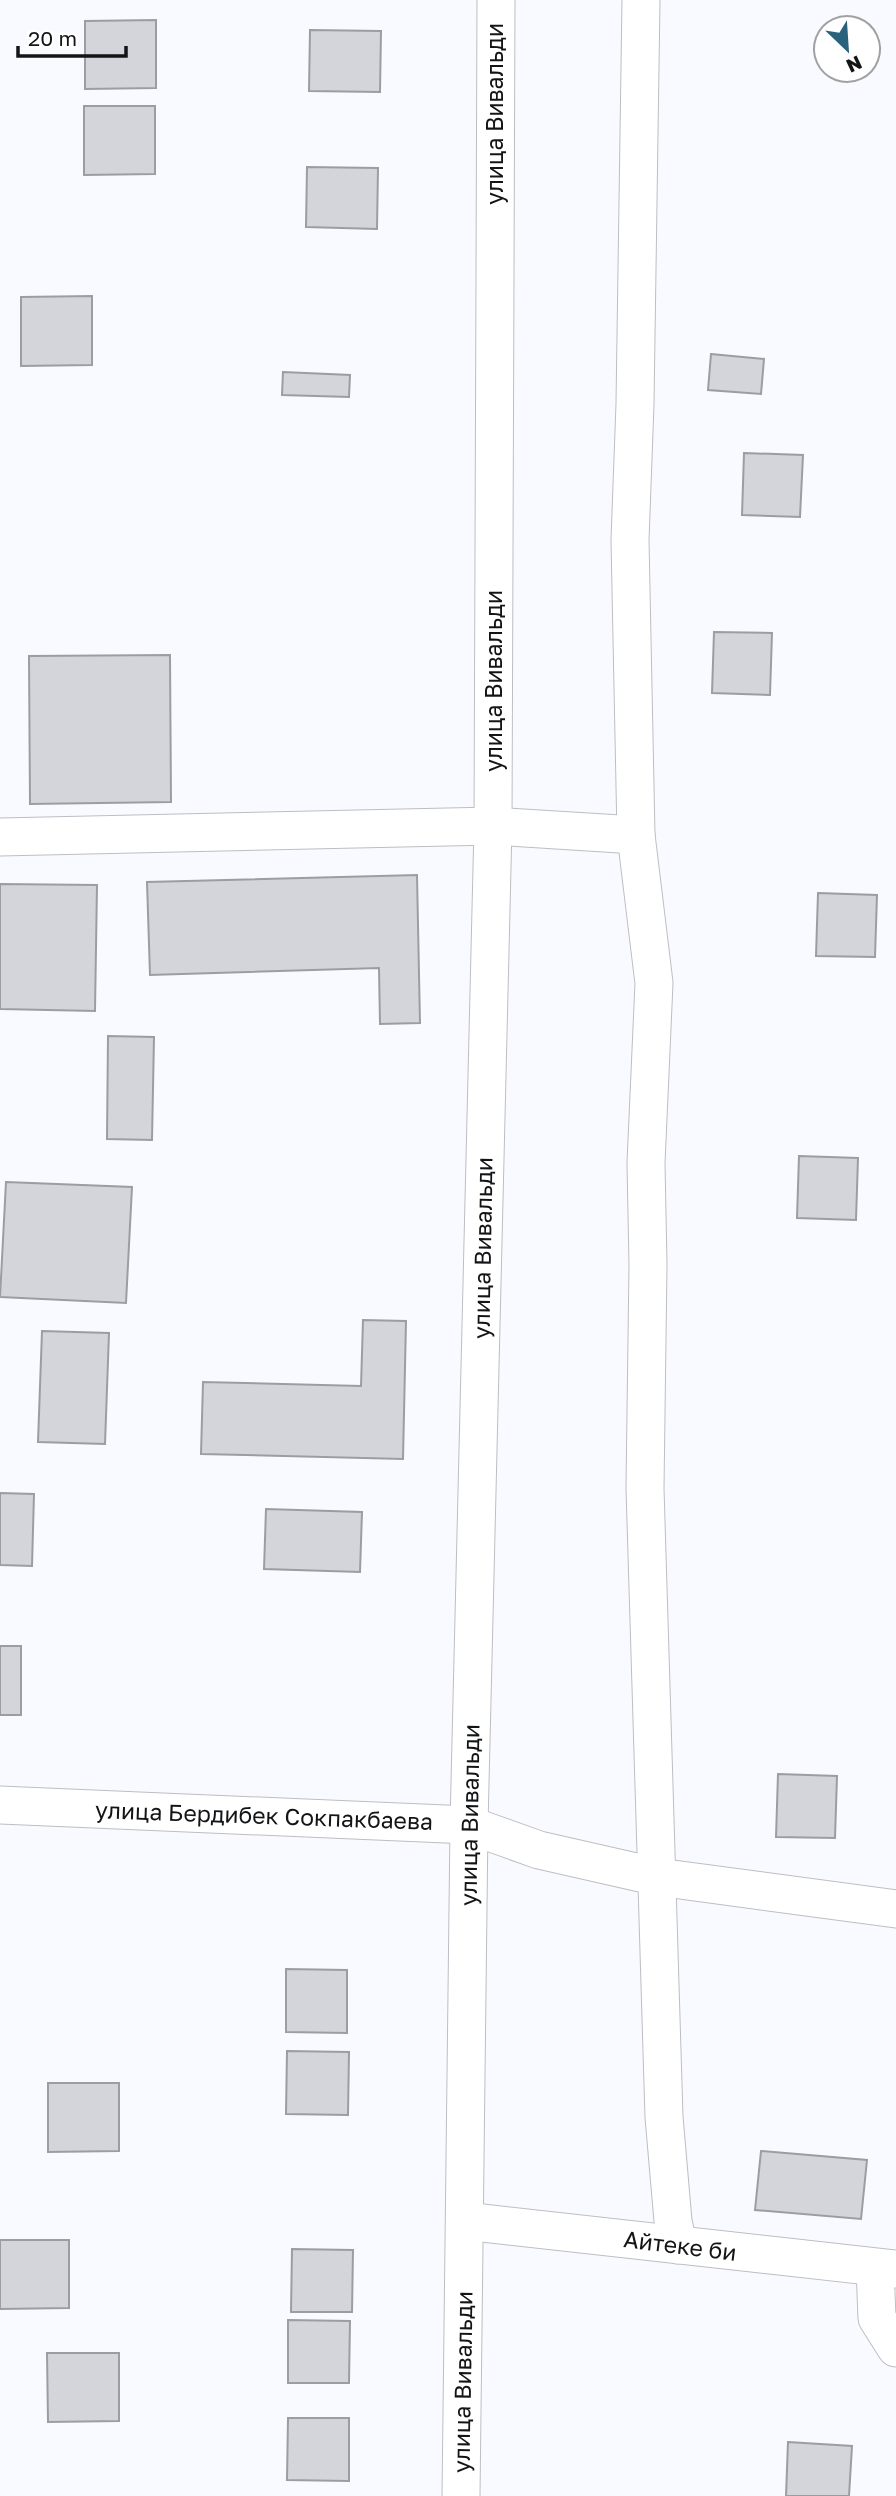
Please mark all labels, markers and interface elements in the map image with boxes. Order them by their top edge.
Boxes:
scale bar [18,14,126,58]
north arrow [812,14,882,84]
street label: улица Вивальди [480,23,508,205]
text: 20 m [28,25,77,51]
text: N [843,51,866,78]
street label: улица Вивальди [479,590,507,772]
street label: улица Вивальди [466,1157,498,1339]
street label: улица Вивальди [453,1724,485,1906]
street label: улица Бердибек Сокпакбаева [95,1795,433,1835]
street label: Айтеке би [622,2224,738,2266]
street label: улица Вивальди [446,2291,478,2473]

